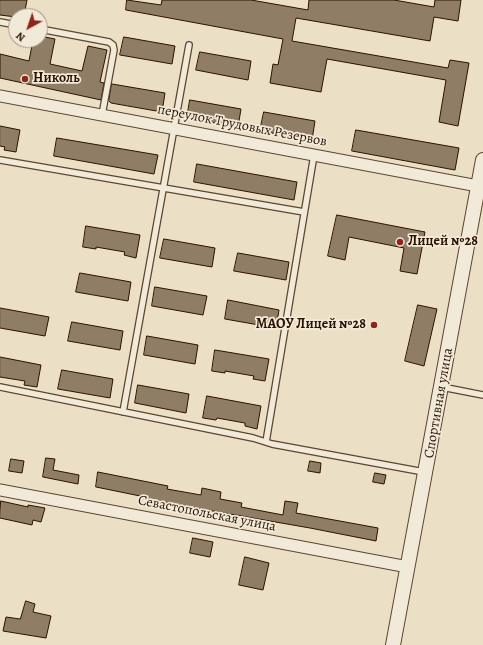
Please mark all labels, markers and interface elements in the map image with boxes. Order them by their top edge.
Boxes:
north arrow [8,8,48,48]
text: N [13,28,29,45]
place label: Николь [33,71,80,87]
marker: Николь [20,74,30,84]
street label: переулок Трудовых Резервов [156,101,328,151]
place label: Лицей №28 [408,234,478,250]
marker: Лицей №28 [395,237,405,247]
place label: МАОУ Лицей №28 [256,317,366,333]
marker: МАОУ Лицей №28 [369,320,379,330]
street label: Спортивная улица [421,346,457,460]
street label: Севастопольская улица [137,492,277,536]

